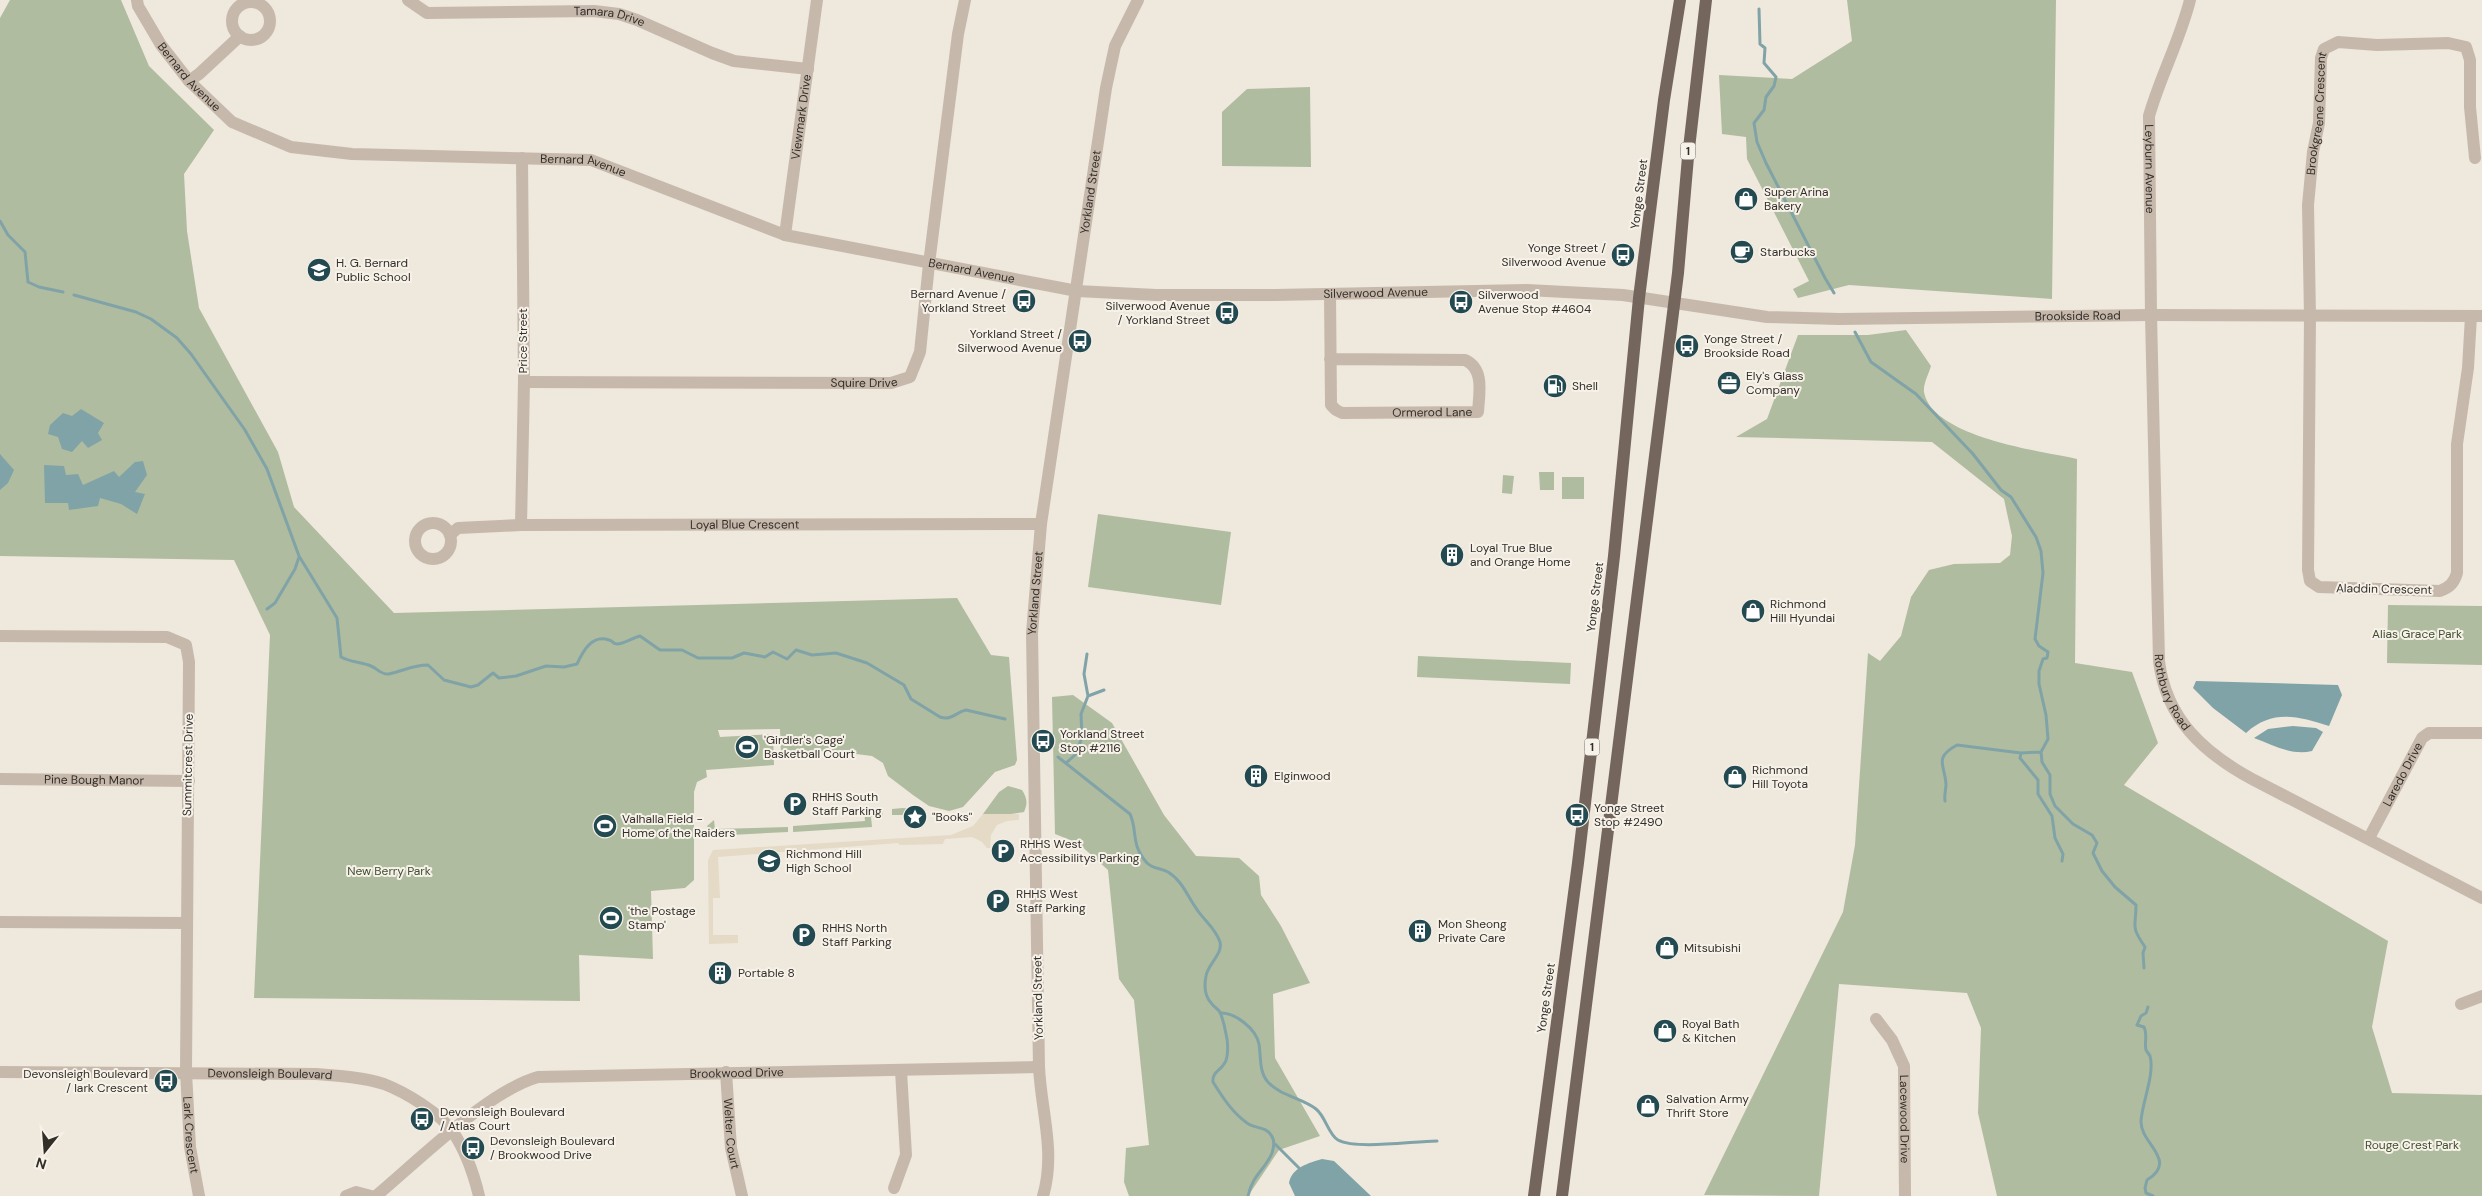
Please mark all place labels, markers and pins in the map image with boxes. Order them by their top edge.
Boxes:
place label: Super Arina Bakery [1764,184,1829,214]
shop icon: Super Arina Bakery [1733,186,1759,212]
cafe icon: Starbucks [1729,239,1755,265]
place label: Yonge Street / Silverwood Avenue [1502,240,1606,270]
bus stop icon: Yonge Street / Silverwood Avenue [1610,242,1636,268]
place label: Starbucks [1760,244,1816,260]
place label: H. G. Bernard Public School [336,255,411,285]
school or university icon: H. G. Bernard Public School [306,257,332,283]
place label: Bernard Avenue / Yorkland Street [910,286,1006,316]
place label: Silverwood Avenue Stop #4604 [1478,287,1591,317]
bus stop icon: Bernard Avenue / Yorkland Street [1011,288,1037,314]
bus stop icon: Silverwood Avenue Stop #4604 [1448,289,1474,315]
place label: Silverwood Avenue / Yorkland Street [1106,298,1210,328]
bus stop icon: Silverwood Avenue / Yorkland Street [1214,300,1240,326]
place label: Yorkland Street / Silverwood Avenue [958,326,1062,356]
bus stop icon: Yorkland Street / Silverwood Avenue [1067,328,1093,354]
place label: Yonge Street / Brookside Road [1704,331,1790,361]
bus stop icon: Yonge Street / Brookside Road [1674,333,1700,359]
place label: Ely's Glass Company [1746,368,1804,398]
office icon: Ely's Glass Company [1716,370,1742,396]
fuel station icon: Shell [1542,373,1568,399]
place label: Shell [1572,378,1598,394]
place label: Loyal True Blue and Orange Home [1470,540,1571,570]
building icon: Loyal True Blue and Orange Home [1439,542,1465,568]
place label: Richmond Hill Hyundai [1770,596,1835,626]
shop icon: Richmond Hill Hyundai [1740,598,1766,624]
place label: Yorkland Street Stop #2116 [1060,726,1145,756]
bus stop icon: Yorkland Street Stop #2116 [1030,728,1056,754]
place label: 'Girdler's Cage' Basketball Court [764,732,855,762]
sports icon: 'Girdler's Cage' Basketball Court [734,734,760,760]
place label: Richmond Hill Toyota [1752,762,1808,792]
building icon: Elginwood [1243,763,1269,789]
shop icon: Richmond Hill Toyota [1722,764,1748,790]
place label: Elginwood [1274,768,1331,784]
place label: RHHS South Staff Parking [812,789,882,819]
parking icon: RHHS South Staff Parking [782,791,808,817]
place label: Yonge Street Stop #2490 [1594,800,1665,830]
bus stop icon: Yonge Street Stop #2490 [1564,802,1590,828]
place icon: "Books" [902,804,928,830]
place label: "Books" [932,809,973,825]
place label: Valhalla Field - Home of the Raiders [622,811,735,841]
sports icon: Valhalla Field - Home of the Raiders [592,813,618,839]
place label: RHHS West Accessibilitys Parking [1020,836,1140,866]
parking icon: RHHS West Accessibilitys Parking [990,838,1016,864]
place label: Richmond Hill High School [786,846,862,876]
school or university icon: Richmond Hill High School [756,848,782,874]
place label: RHHS West Staff Parking [1016,886,1086,916]
parking icon: RHHS West Staff Parking [985,888,1011,914]
place label: 'the Postage Stamp' [628,903,696,933]
sports icon: 'the Postage Stamp' [598,905,624,931]
place label: Mon Sheong Private Care [1438,916,1507,946]
building icon: Mon Sheong Private Care [1407,918,1433,944]
place label: RHHS North Staff Parking [822,920,892,950]
parking icon: RHHS North Staff Parking [791,922,817,948]
shop icon: Mitsubishi [1654,935,1680,961]
place label: Mitsubishi [1684,940,1741,956]
building icon: Portable 8 [707,960,733,986]
place label: Portable 8 [738,965,795,981]
place label: Royal Bath & Kitchen [1682,1016,1739,1046]
shop icon: Royal Bath & Kitchen [1652,1018,1678,1044]
place label: Devonsleigh Boulevard / lark Crescent [23,1066,148,1096]
bus stop icon: Devonsleigh Boulevard / lark Crescent [153,1068,179,1094]
place label: Salvation Army Thrift Store [1666,1091,1749,1121]
shop icon: Salvation Army Thrift Store [1635,1093,1661,1119]
place label: Devonsleigh Boulevard / Atlas Court [440,1104,565,1134]
bus stop icon: Devonsleigh Boulevard / Atlas Court [409,1106,435,1132]
place label: Devonsleigh Boulevard / Brookwood Drive [490,1133,615,1163]
bus stop icon: Devonsleigh Boulevard / Brookwood Drive [460,1135,486,1161]

